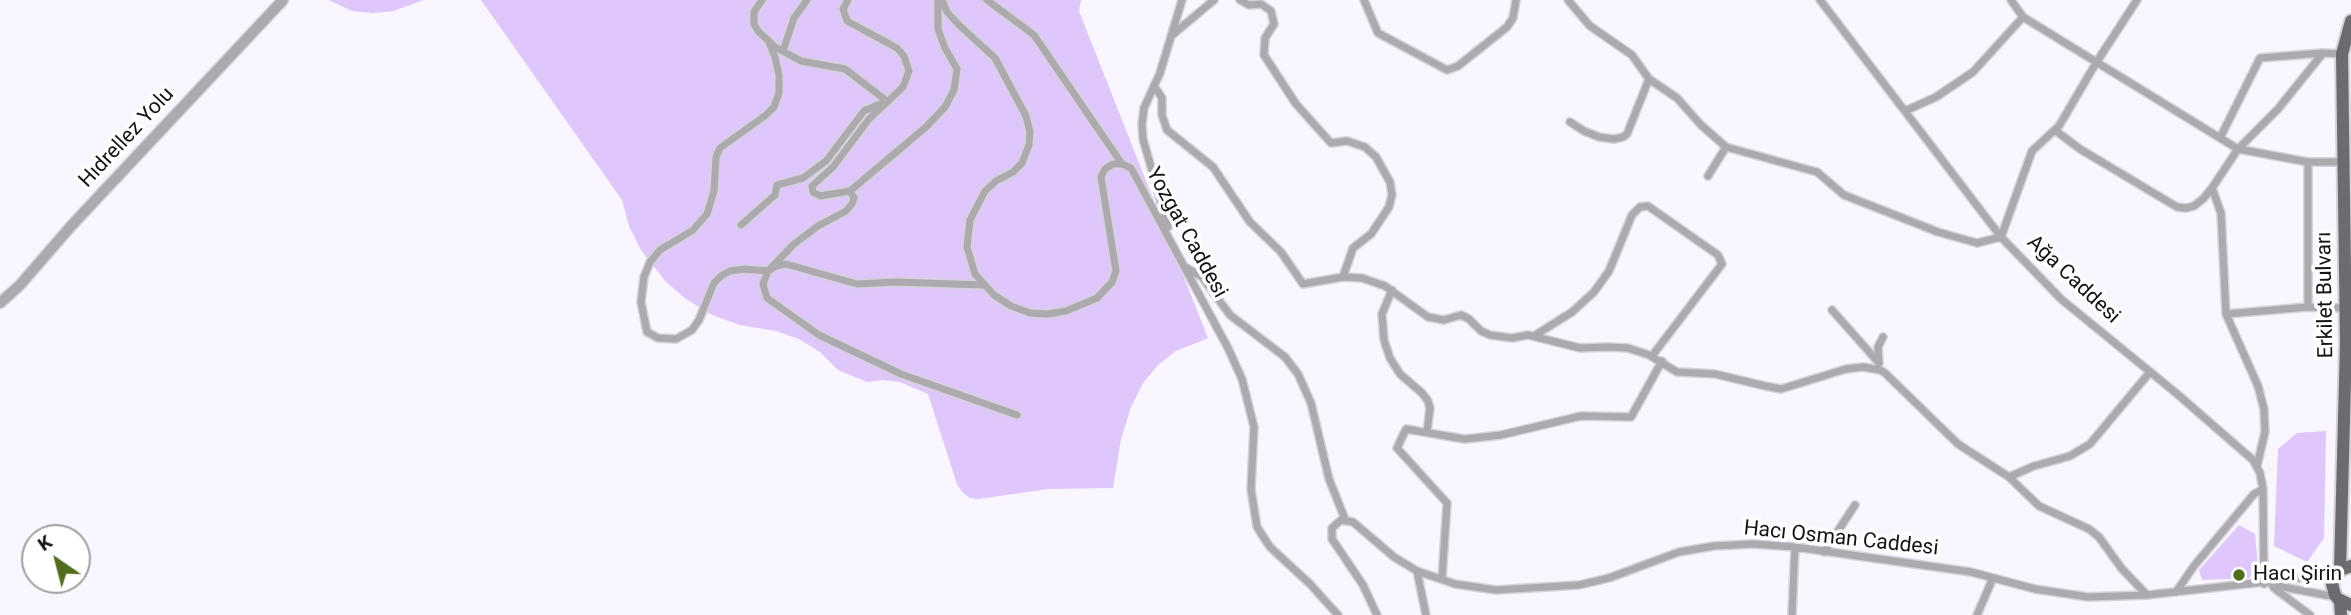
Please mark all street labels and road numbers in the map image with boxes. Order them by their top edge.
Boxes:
street label: Hıdrellez Yolu [74,83,180,193]
street label: Yozgat Caddesi [1140,163,1232,303]
street label: Ağa Caddesi [2021,231,2125,329]
street label: Erkilet Bulvarı [2312,231,2340,359]
street label: Hacı Osman Caddesi [1742,516,1940,562]

